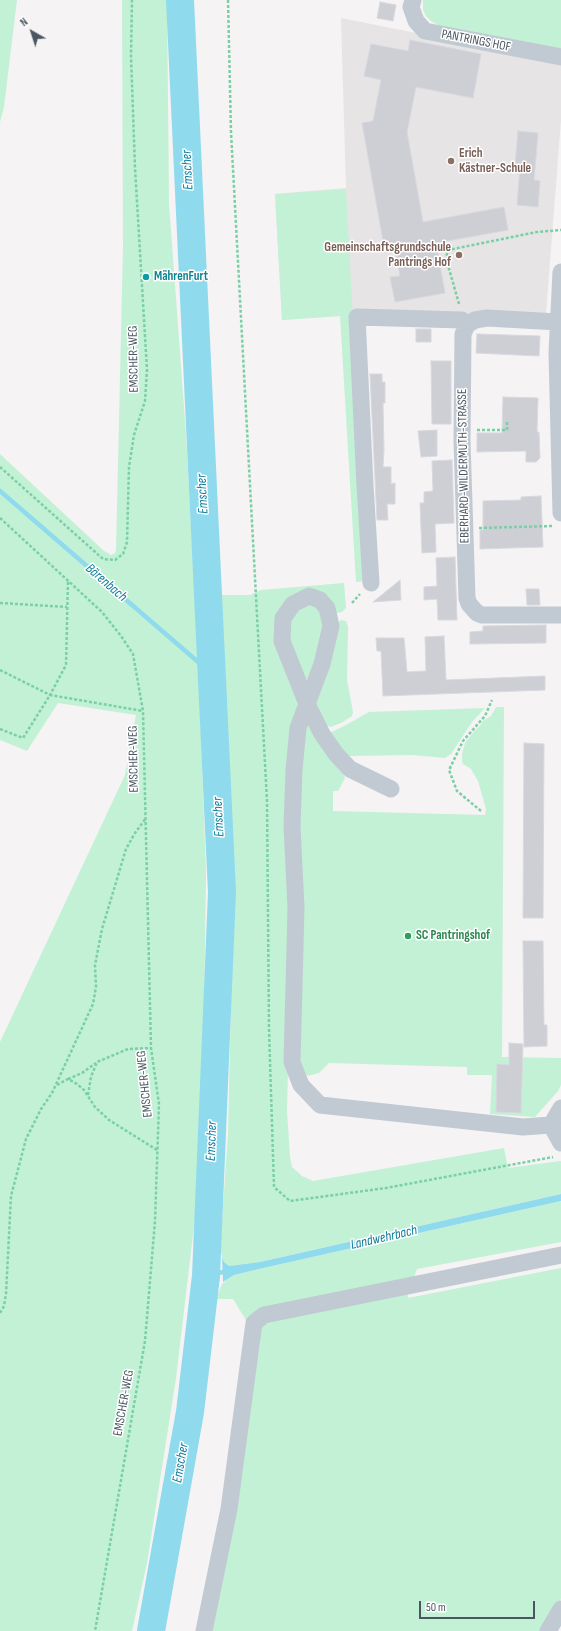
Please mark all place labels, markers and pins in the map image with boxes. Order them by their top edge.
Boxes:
place label: Erich Kästner-Schule [459,146,531,177]
marker: Erich Kästner-Schule [446,156,456,166]
place label: Gemeinschaftsgrundschule Pantrings Hof [324,240,451,271]
marker: Gemeinschaftsgrundschule Pantrings Hof [454,250,464,260]
place label: MährenFurt [154,269,208,285]
marker: MährenFurt [141,272,151,282]
place label: SC Pantringshof [416,928,490,944]
marker: SC Pantringshof [403,931,413,941]

